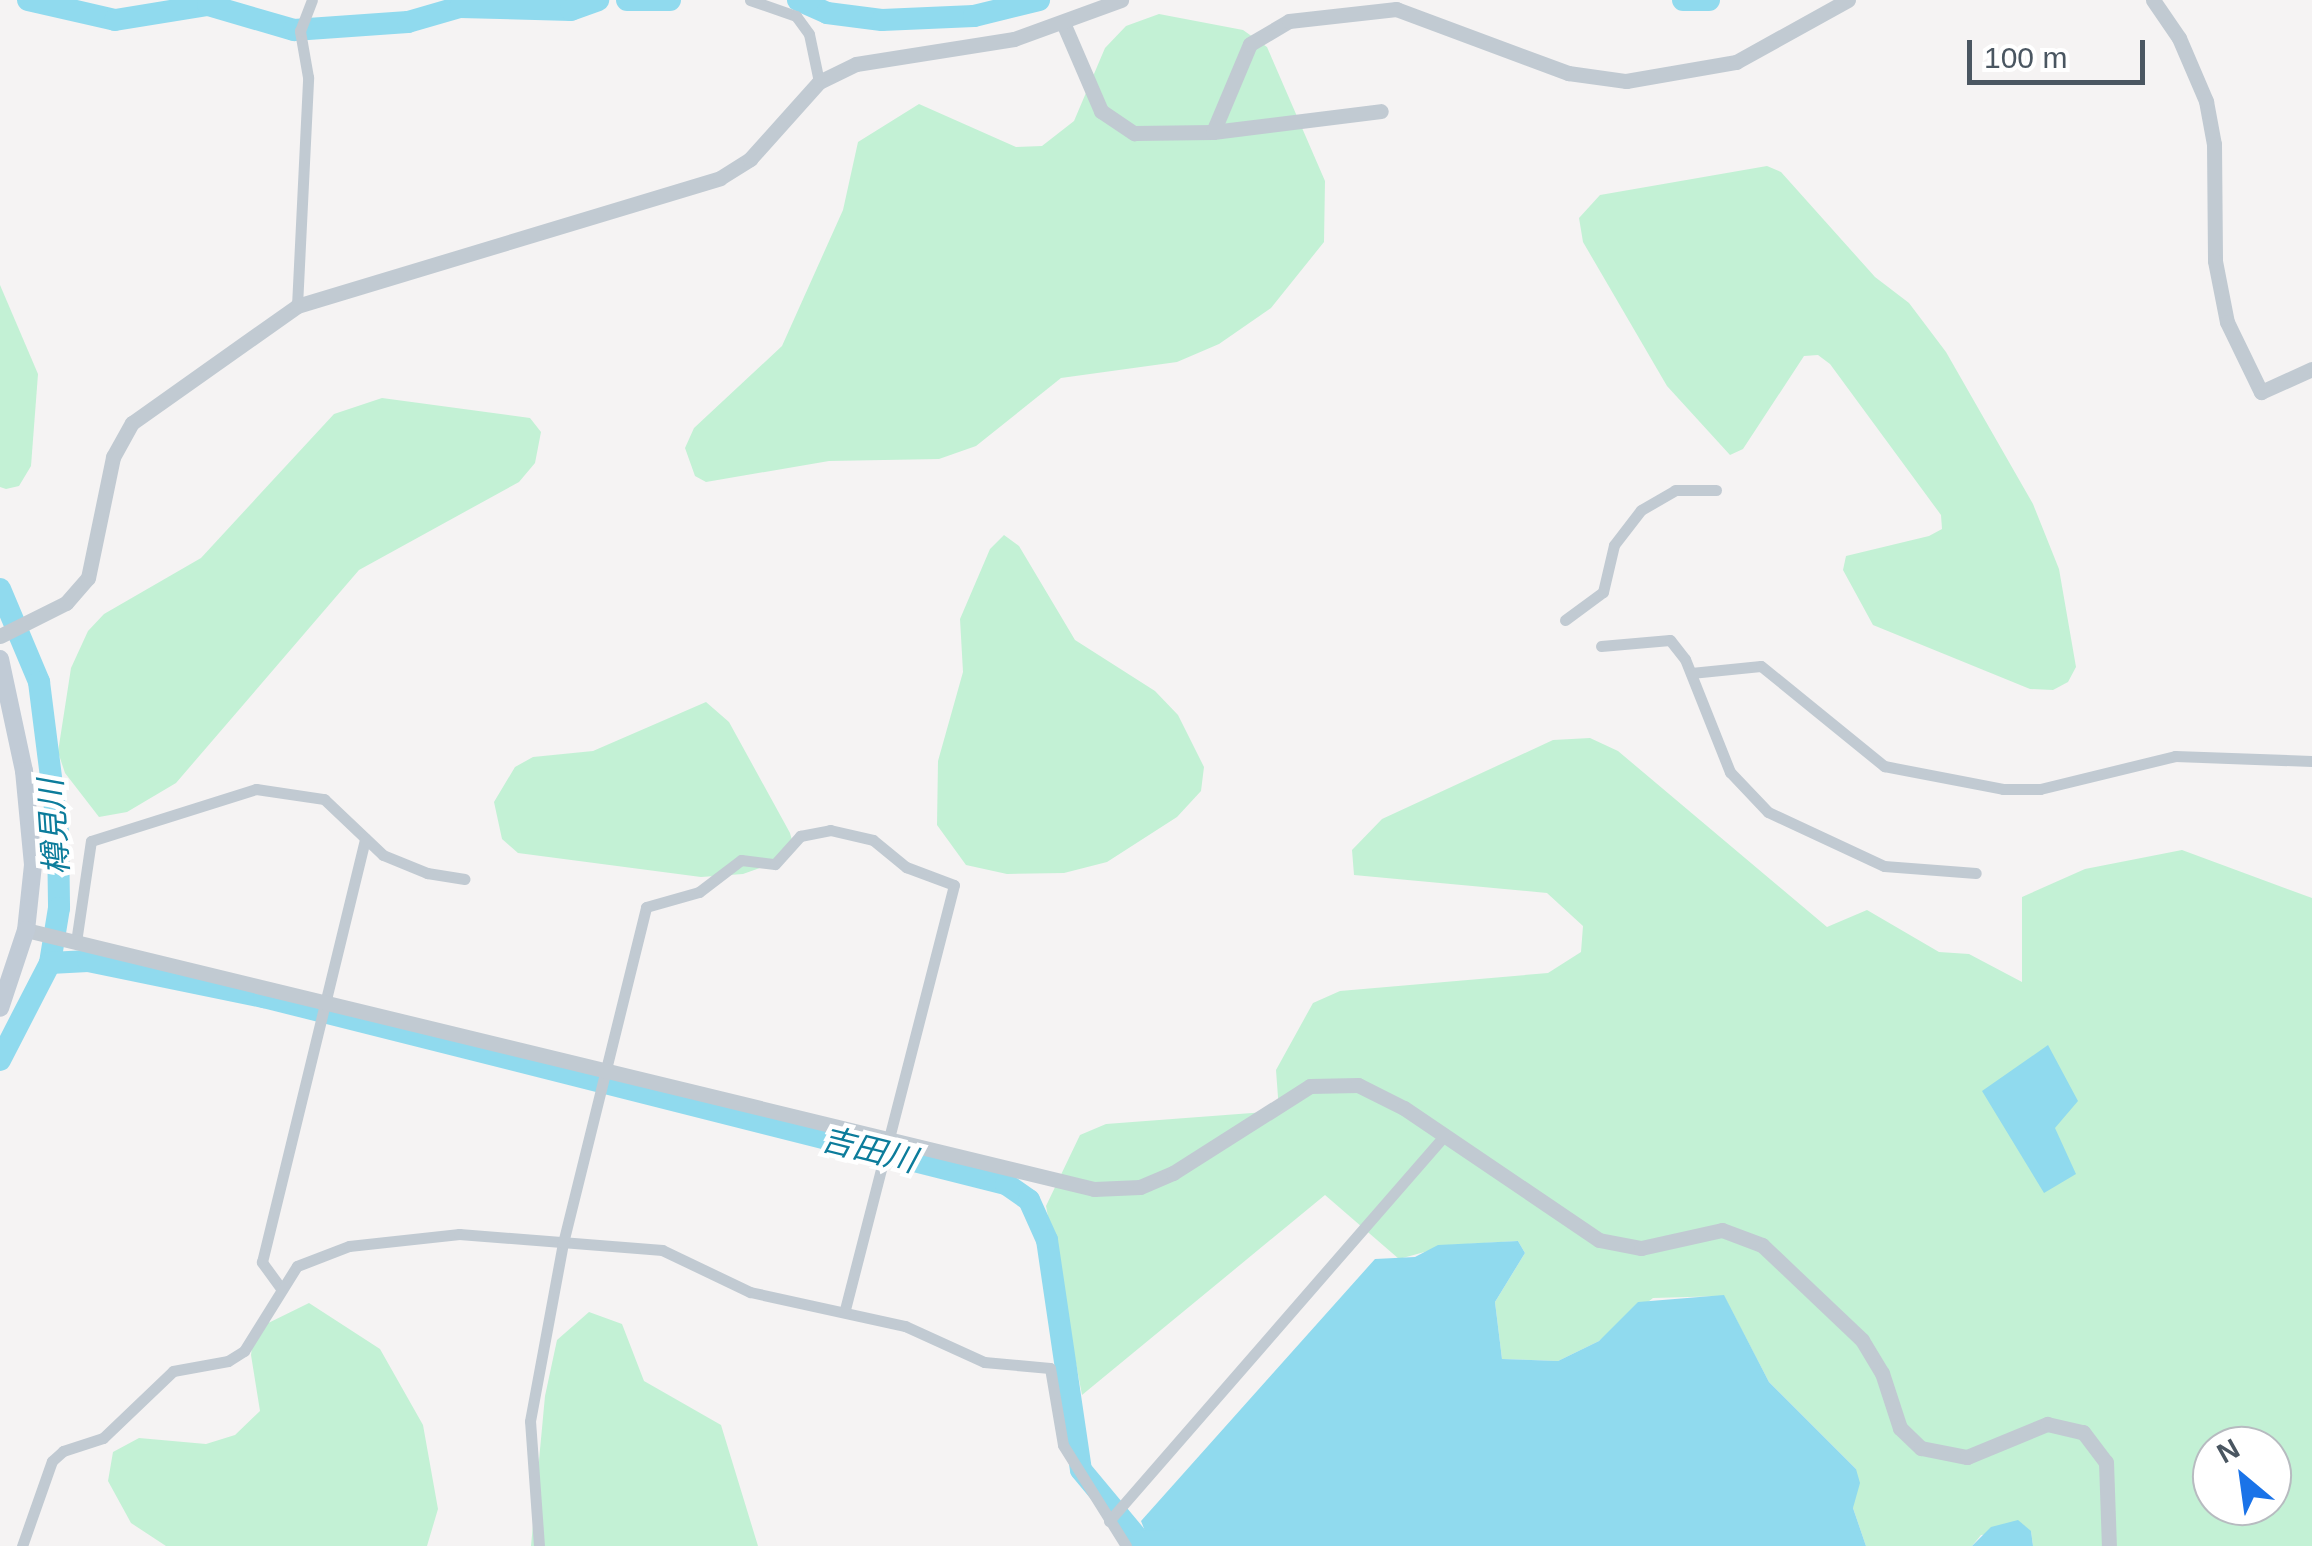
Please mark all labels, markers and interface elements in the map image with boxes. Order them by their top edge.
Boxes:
scale bar [1972,20,2150,82]
text: 100 m [1984,41,2067,74]
water label: 樽見川 [31,778,77,876]
water label: 吉田川 [818,1120,920,1180]
north arrow [2192,1426,2292,1526]
text: N [2212,1433,2245,1470]

